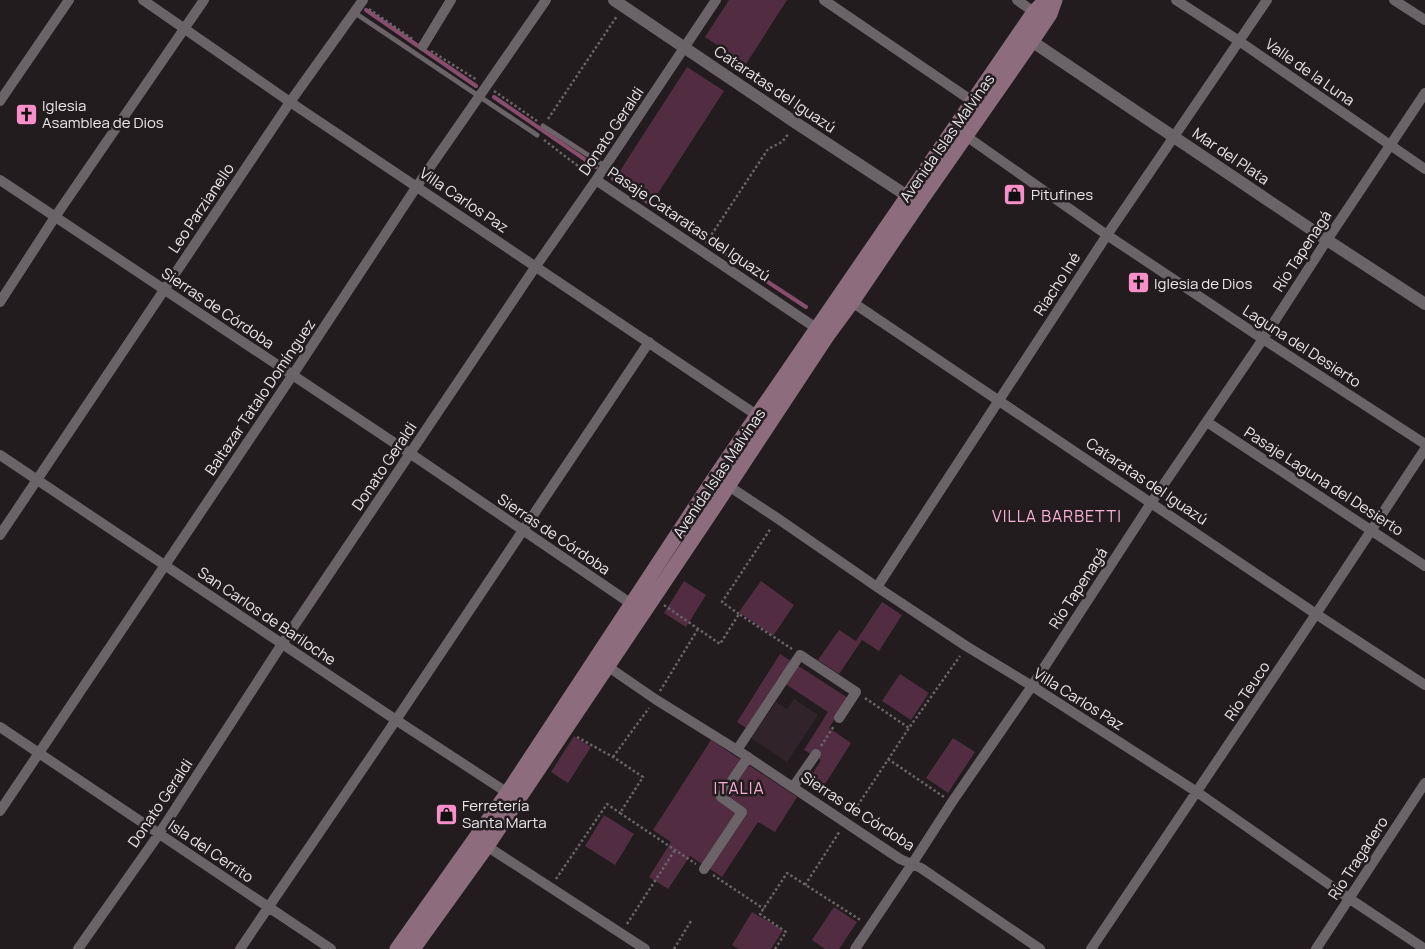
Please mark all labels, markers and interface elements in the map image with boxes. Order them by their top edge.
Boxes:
street label: Valle de la Luna [1261,33,1359,111]
street label: Cataratas del Iguazú [710,40,840,138]
street label: Avenida Islas Malvinas [895,70,999,206]
street label: Donato Geraldi [574,83,648,179]
place label: Iglesia Asamblea de Dios [42,95,164,133]
church icon: Iglesia Asamblea de Dios [14,102,38,126]
street label: Mar del Plata [1188,122,1274,190]
street label: Leo Parzianello [163,159,239,257]
street label: Villa Carlos Paz [415,162,513,238]
street label: Pasaje Cataratas del Iguazú [604,162,774,286]
shop icon: Pitufines [1003,182,1027,206]
place label: Pitufines [1031,184,1093,205]
street label: Río Tapenagá [1268,206,1336,296]
street label: Riacho Iné [1029,248,1085,320]
street label: Sierras de Córdoba [158,262,278,354]
church icon: Iglesia de Dios [1126,271,1150,295]
place label: Iglesia de Dios [1154,273,1252,294]
street label: Laguna del Desierto [1239,300,1365,392]
street label: Baltazar Tatalo Domínguez [200,315,320,479]
street label: Avenida Islas Malvinas [668,404,770,542]
street label: Donato Geraldi [347,418,421,514]
street label: Pasaje Laguna del Desierto [1240,422,1408,541]
street label: Cataratas del Iguazú [1082,432,1212,530]
street label: Sierras de Córdoba [494,488,614,580]
district label: VILLA BARBETTI [992,505,1122,527]
street label: Río Tapenagá [1044,543,1112,633]
street label: San Carlos de Bariloche [194,562,340,670]
street label: Río Teuco [1220,657,1275,725]
street label: Villa Carlos Paz [1030,663,1128,735]
street label: Donato Geraldi [123,755,197,851]
street label: Sierras de Córdoba [797,766,919,856]
district label: ITALIA [713,777,765,799]
place label: Ferretería Santa Marta [462,795,547,833]
shop icon: Ferretería Santa Marta [434,802,458,826]
street label: Río Tragadero [1323,812,1393,904]
street label: Isla del Cerrito [164,815,258,887]

